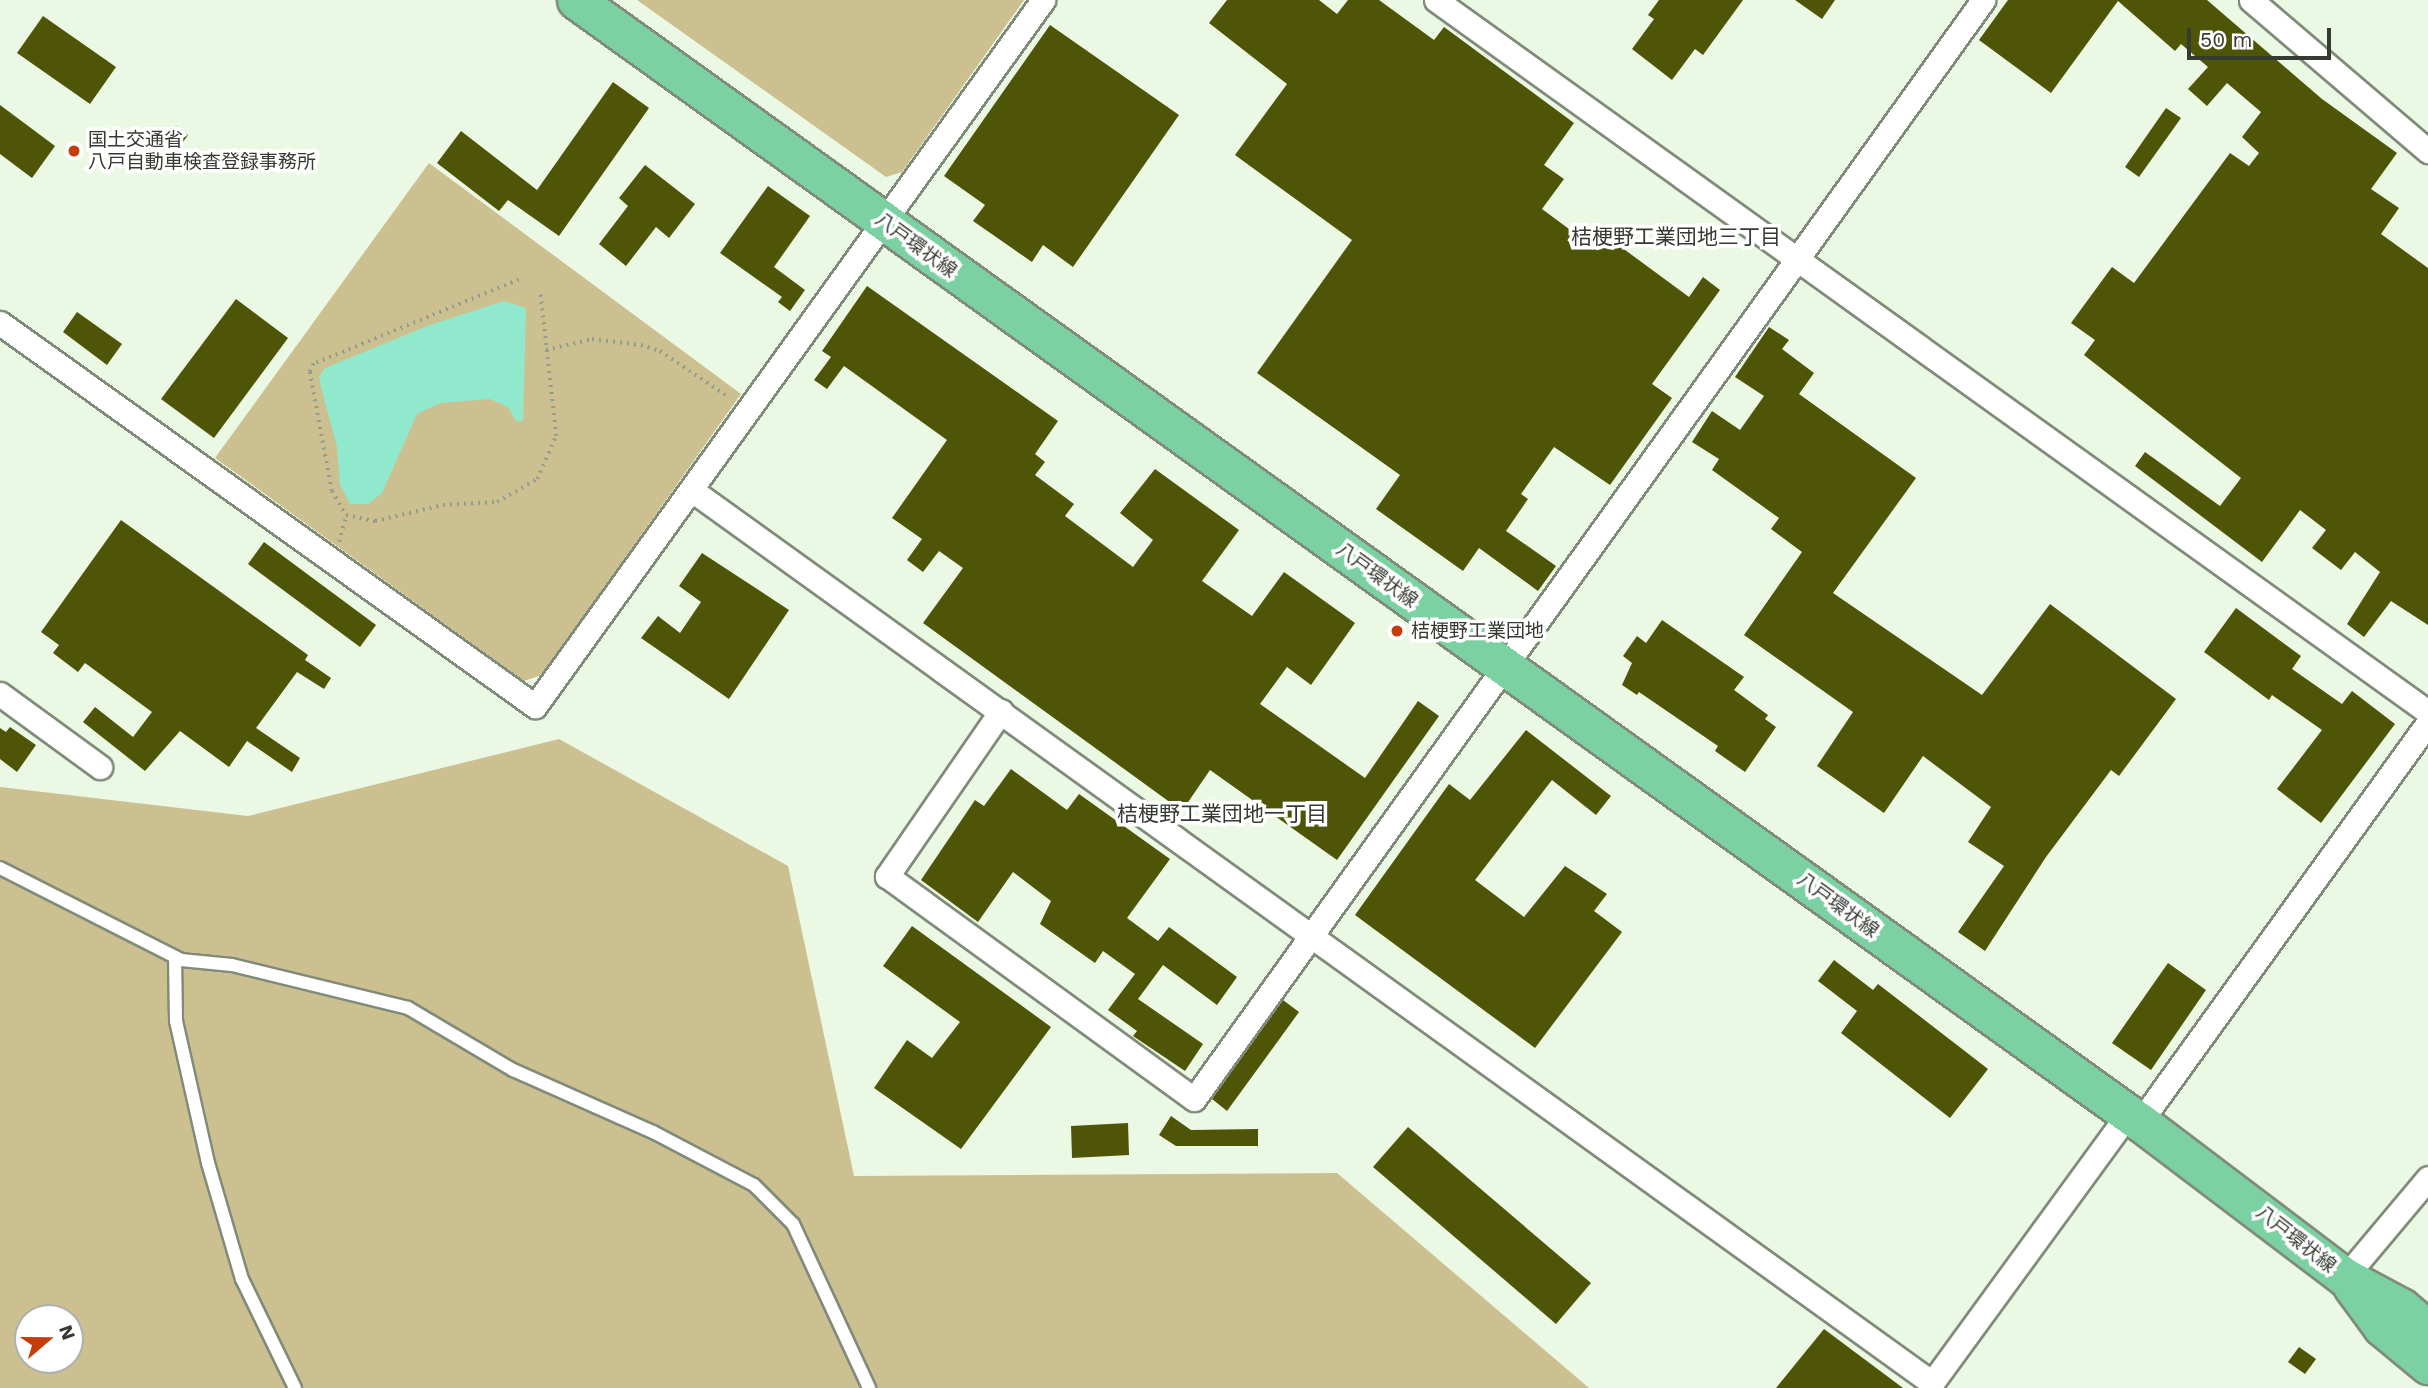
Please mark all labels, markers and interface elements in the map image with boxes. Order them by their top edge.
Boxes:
scale bar [2190,14,2334,58]
text: 50 m [2200,27,2252,52]
place label: 国土交通省 八戸自動車検査登録事務所 [88,129,316,173]
marker: 国土交通省 八戸自動車検査登録事務所 [66,143,82,159]
street label: 八戸環状線 [871,208,961,282]
district label: 桔梗野工業団地三丁目 [1571,224,1781,250]
street label: 八戸環状線 [1332,538,1422,612]
place label: 桔梗野工業団地 [1411,620,1544,642]
marker: 桔梗野工業団地 [1389,623,1405,639]
district label: 桔梗野工業団地一丁目 [1117,801,1327,827]
street label: 八戸環状線 [1793,868,1883,942]
street label: 八戸環状線 [2252,1201,2340,1277]
north arrow [14,1304,84,1374]
text: N [54,1322,81,1343]

